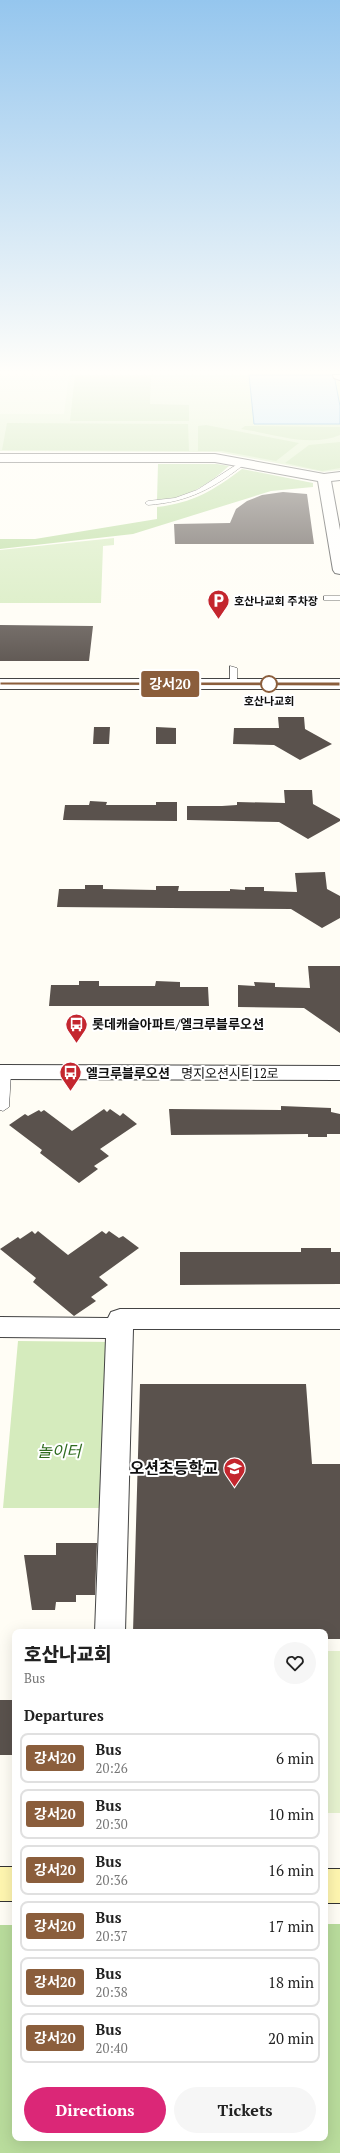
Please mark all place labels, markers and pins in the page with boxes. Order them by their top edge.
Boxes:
parking icon: 호산나교회 주차장 [206,588,232,621]
place label: 호산나교회 주차장 [234,594,318,608]
marker: 호산나교회 [260,675,278,693]
place label: 호산나교회 [244,694,294,708]
bus stop icon: 롯데캐슬아파트/엘크루블루오션 [63,1011,89,1044]
place label: 롯데캐슬아파트/엘크루블루오션 [92,1015,264,1033]
bus stop icon: 엘크루블루오션 [57,1060,83,1093]
place label: 엘크루블루오션 [86,1064,170,1082]
school or university icon: 오션초등학교 [221,1455,247,1488]
place label: 오션초등학교 [130,1457,218,1479]

